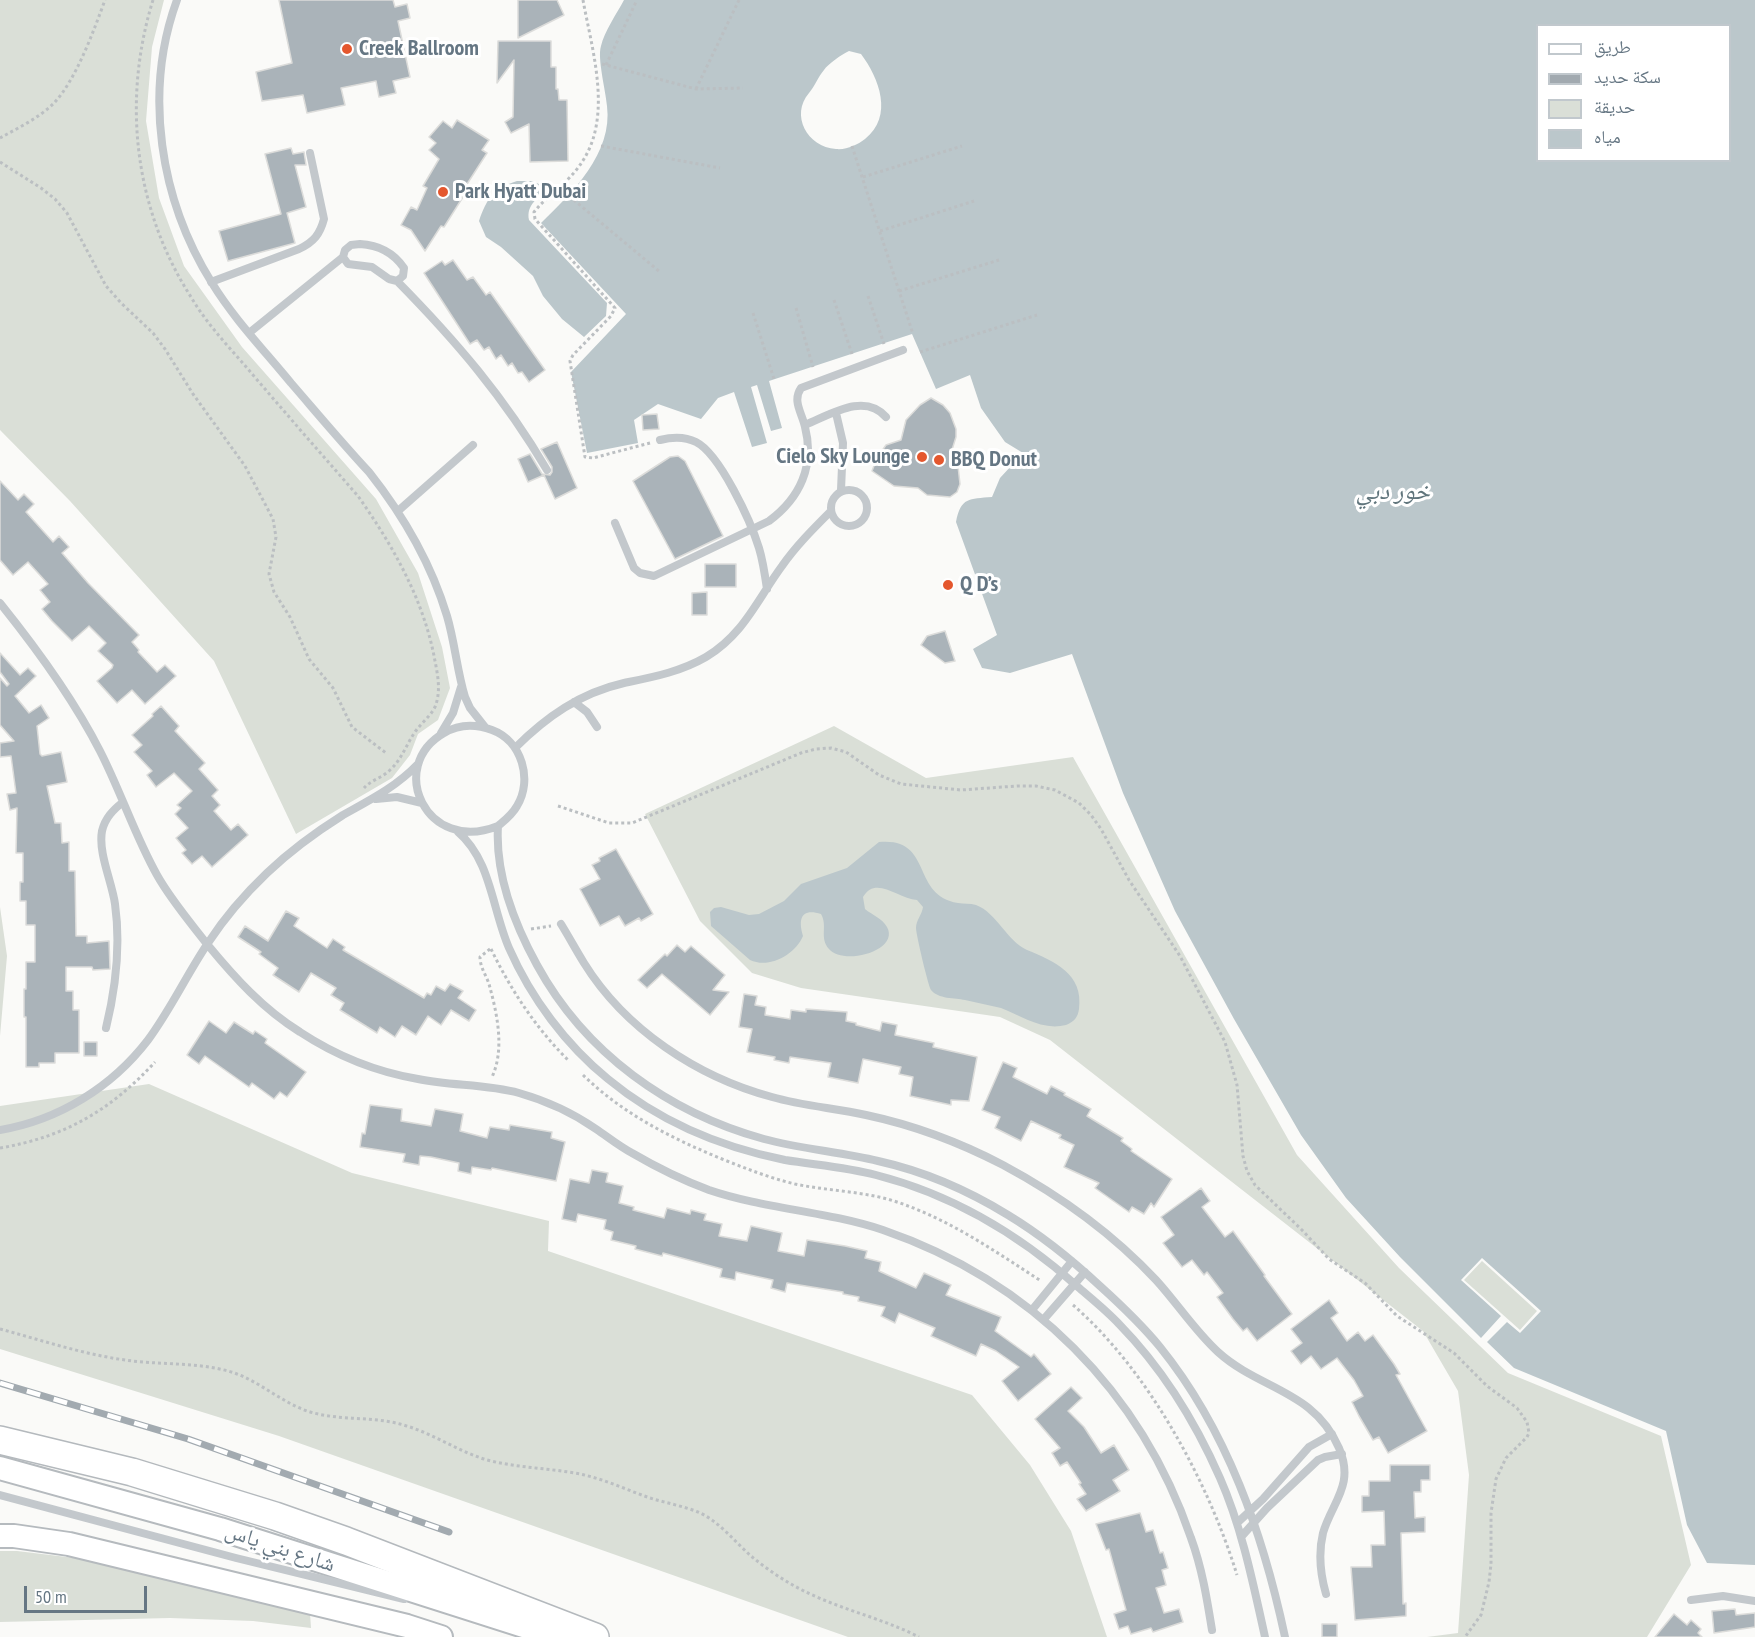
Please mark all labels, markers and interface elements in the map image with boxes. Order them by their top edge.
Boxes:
legend [1536,24,1731,162]
text: طريق [1594,35,1631,58]
place label: Creek Ballroom [359,36,479,62]
marker: Creek Ballroom [340,42,354,56]
text: سكة حديد [1594,65,1661,88]
text: حديقة [1594,95,1635,118]
text: مياه [1594,125,1621,148]
place label: Park Hyatt Dubai [455,179,586,205]
marker: Park Hyatt Dubai [436,185,450,199]
place label: Cielo Sky Lounge [776,444,910,470]
place label: BBQ Donut [951,447,1037,473]
marker: Cielo Sky Lounge [915,450,929,464]
marker: BBQ Donut [932,453,946,467]
water label: خور دبي [1356,478,1430,506]
place label: Q D’s [960,572,998,598]
marker: Q D’s [941,578,955,592]
street label: شارع بني ياس [222,1518,338,1578]
scale bar [27,1574,150,1612]
text: 50 m [35,1585,67,1608]

